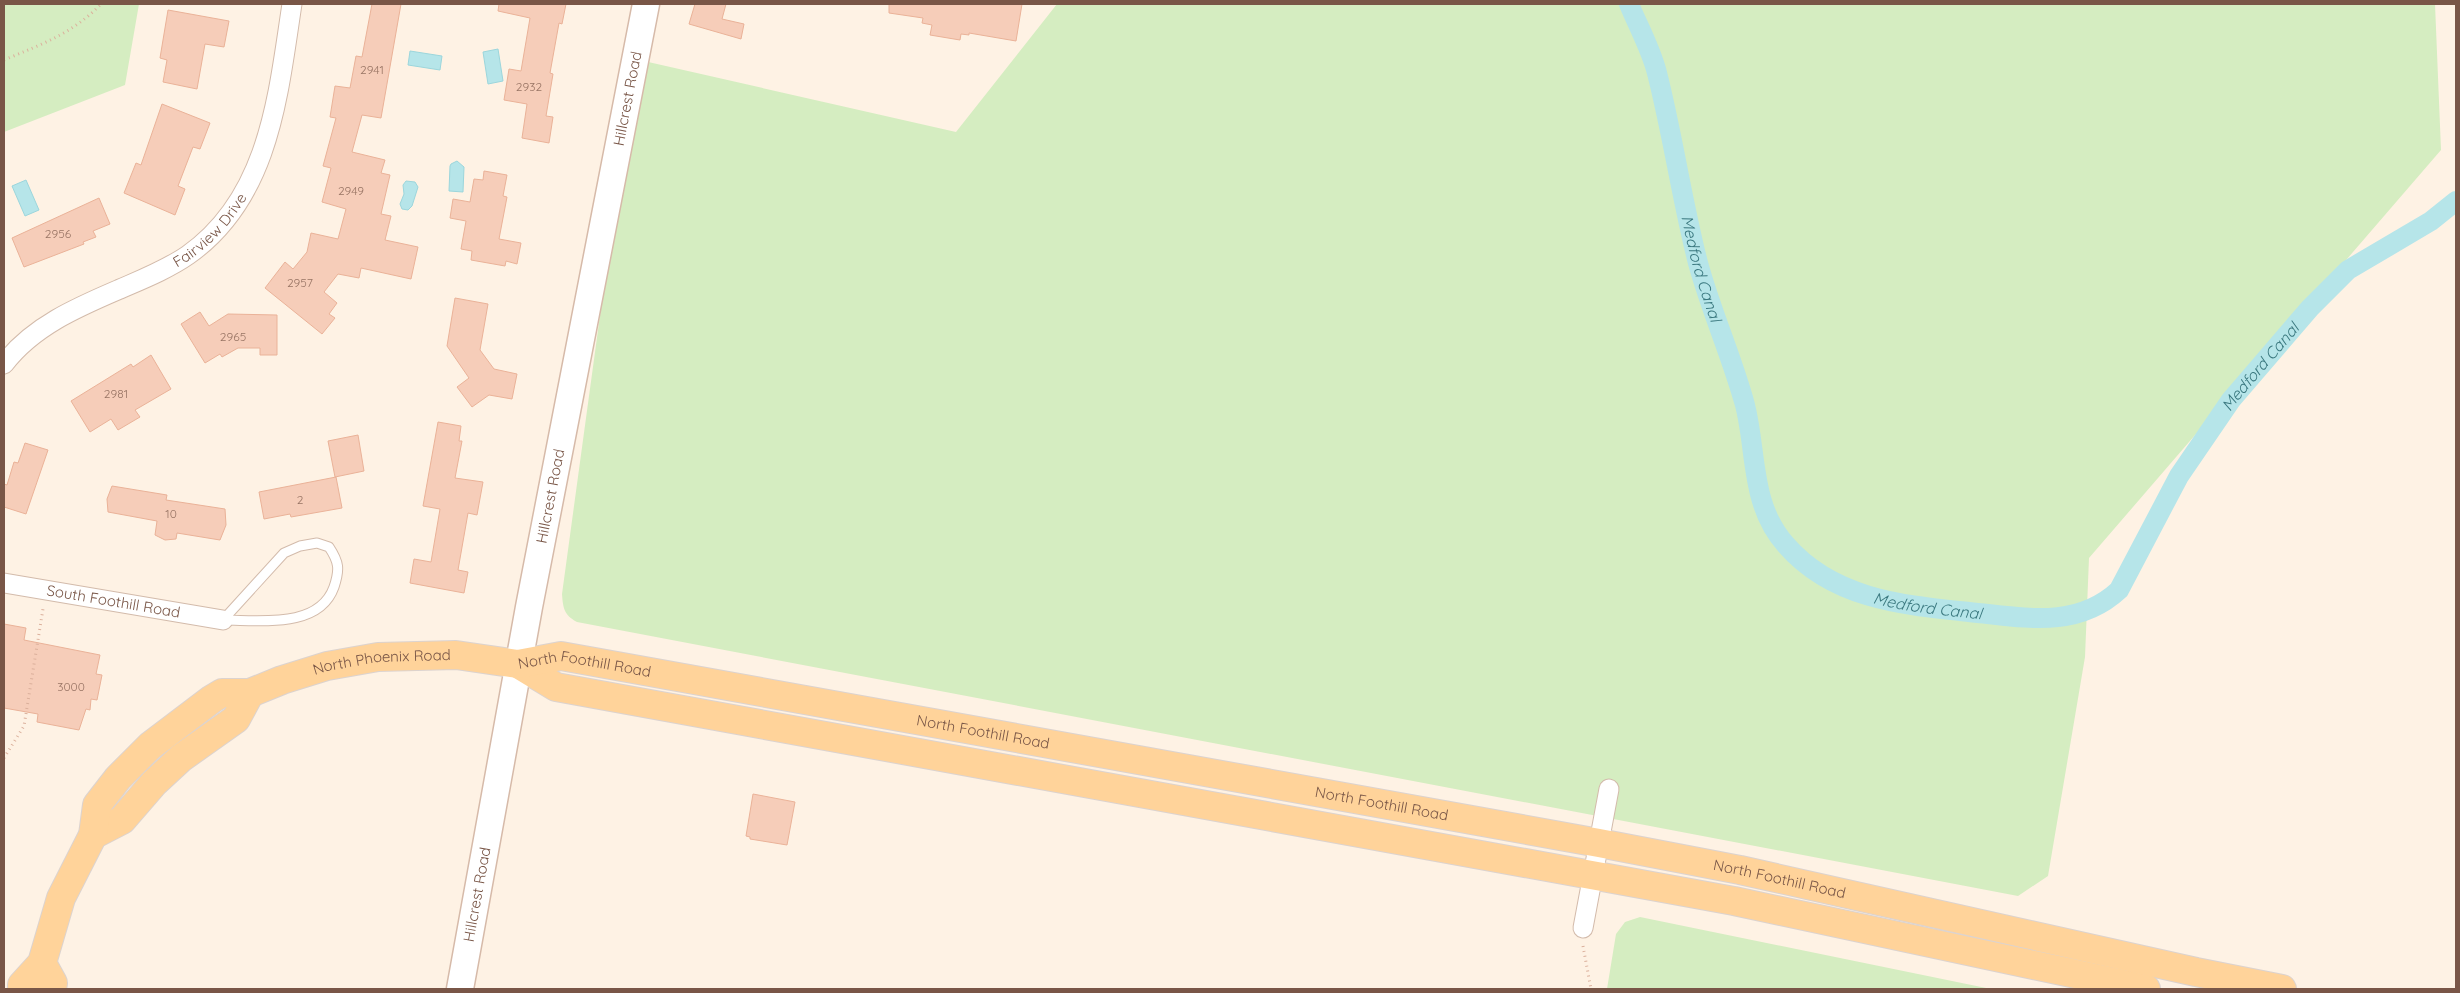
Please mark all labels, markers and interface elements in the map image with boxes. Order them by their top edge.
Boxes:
street label: Hillcrest Road [609,50,646,147]
house number: 2941 [360,62,384,77]
house number: 2932 [516,79,542,94]
house number: 2949 [338,183,364,198]
street label: Fairview Drive [169,189,251,271]
water label: Medford Canal [1677,213,1727,326]
house number: 2956 [45,226,72,241]
house number: 2957 [287,275,313,290]
water label: Medford Canal [2217,317,2304,414]
house number: 2965 [220,329,246,344]
house number: 2981 [104,386,128,401]
street label: Hillcrest Road [532,447,568,545]
house number: 2 [297,492,304,507]
house number: 10 [165,506,177,521]
street label: South Foothill Road [45,580,182,622]
water label: Medford Canal [1871,588,1985,624]
street label: North Phoenix Road [310,645,451,679]
street label: North Foothill Road [516,646,653,681]
house number: 3000 [57,679,85,694]
street label: North Foothill Road [915,710,1051,753]
street label: North Foothill Road [1314,782,1450,825]
street label: Hillcrest Road [459,846,494,943]
street label: North Foothill Road [1712,855,1848,902]

